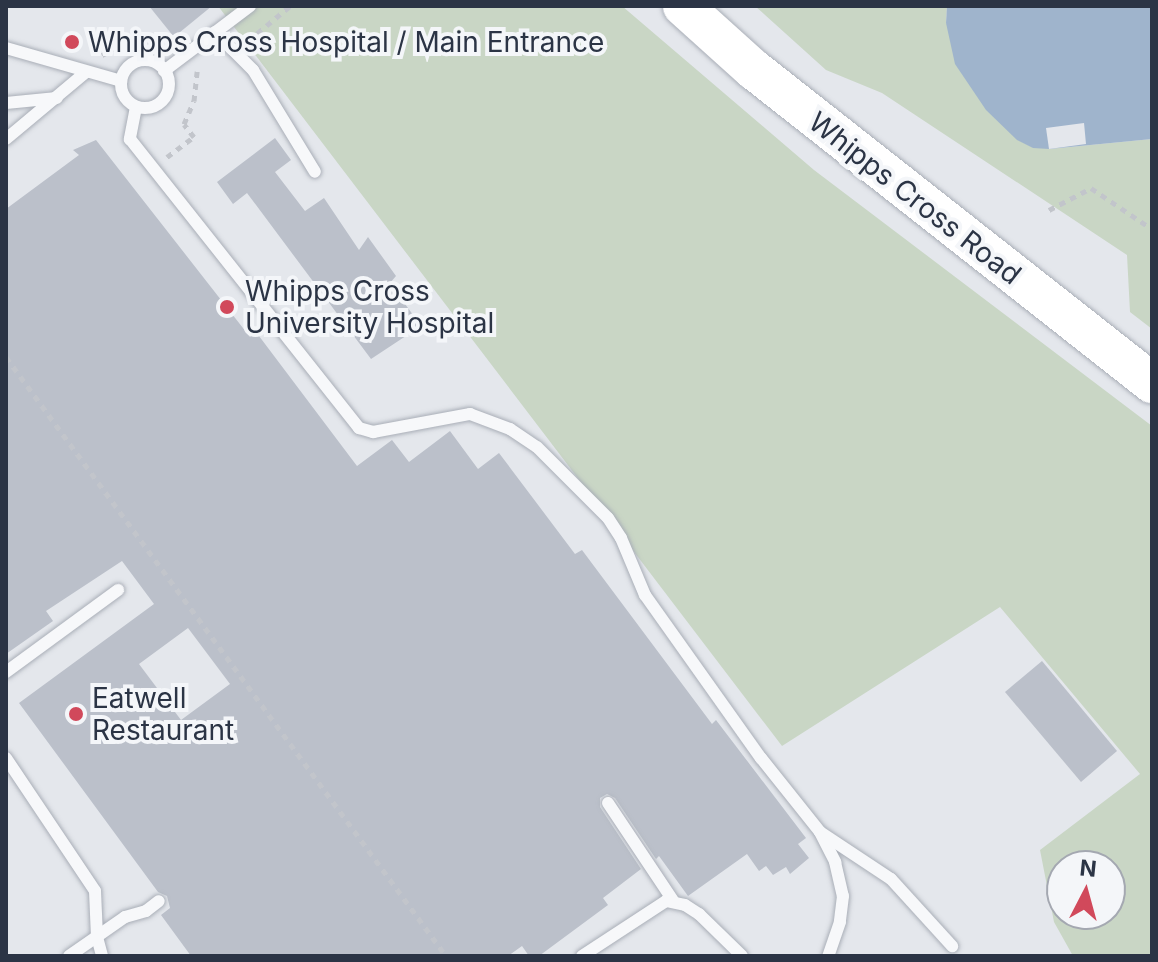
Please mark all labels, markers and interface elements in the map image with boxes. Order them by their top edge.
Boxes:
place label: Whipps Cross Hospital / Main Entrance [88,25,604,59]
marker: Whipps Cross Hospital / Main Entrance [63,33,81,51]
street label: Whipps Cross Road [802,105,1028,291]
place label: Whipps Cross University Hospital [245,274,494,340]
marker: Whipps Cross University Hospital [216,296,238,318]
place label: Eatwell Restaurant [92,681,234,747]
marker: Eatwell Restaurant [67,705,85,723]
north arrow [1046,850,1126,930]
text: N [1079,854,1098,882]

